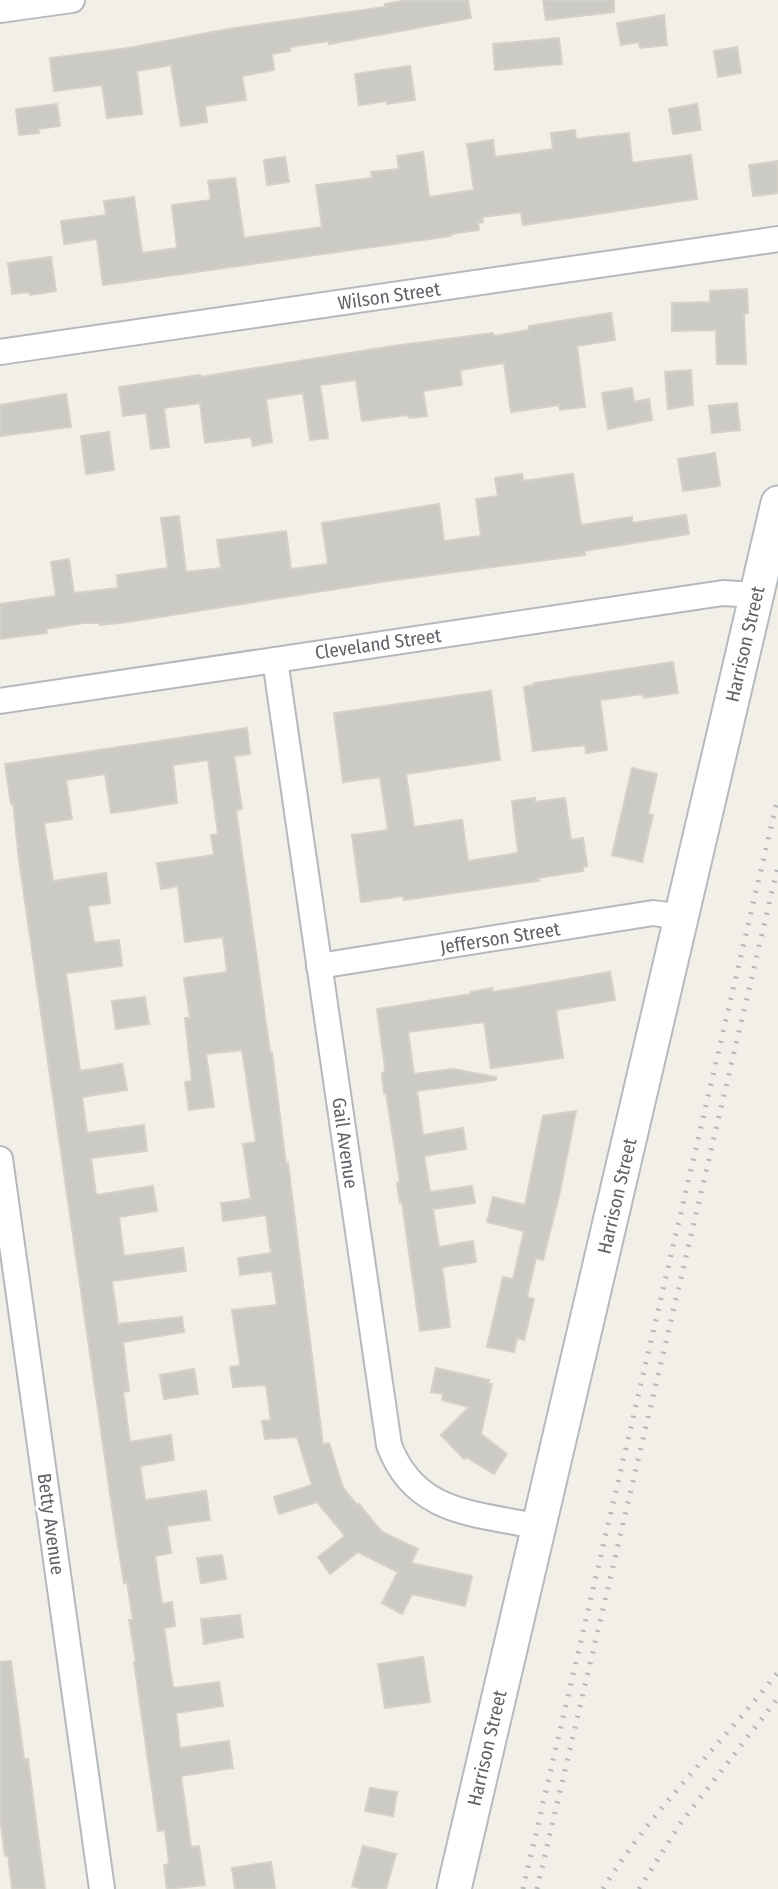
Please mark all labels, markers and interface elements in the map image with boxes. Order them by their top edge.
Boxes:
street label: Wilson Street [336,277,443,315]
street label: Harrison Street [721,583,770,704]
street label: Cleveland Street [313,624,443,664]
street label: Jefferson Street [438,917,562,959]
street label: Gail Avenue [327,1096,363,1190]
street label: Harrison Street [593,1135,642,1256]
street label: Betty Avenue [33,1472,69,1576]
street label: Harrison Street [463,1687,512,1808]

